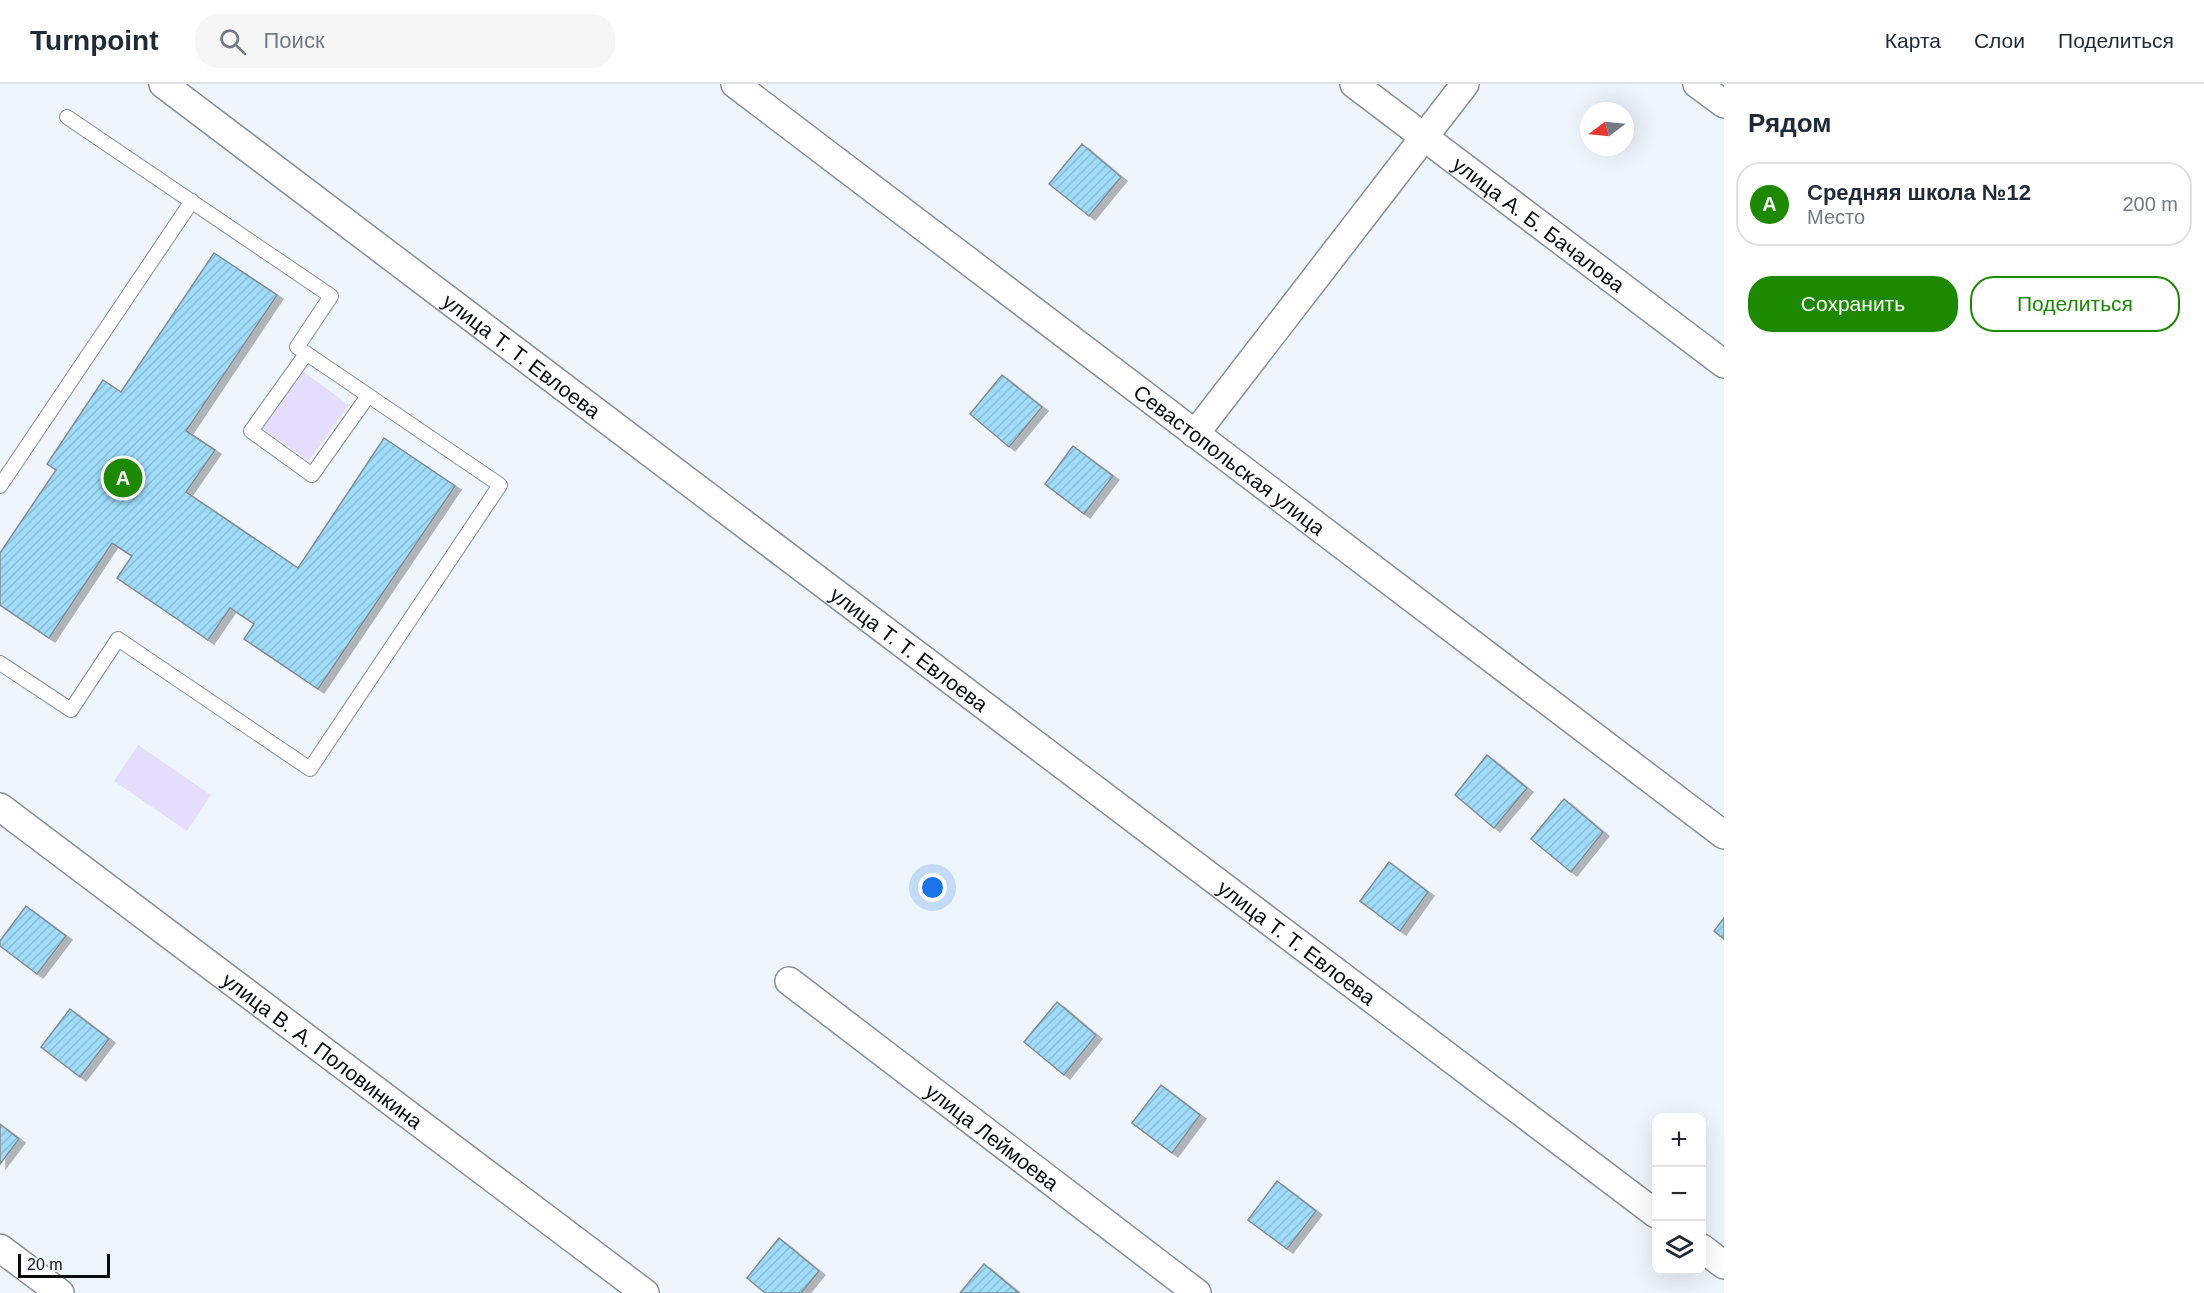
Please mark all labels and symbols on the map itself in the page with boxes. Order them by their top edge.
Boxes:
north arrow [1580,102,1634,156]
street label: улица А. Б. Бачалова [1449,152,1630,296]
street label: улица Т. Т. Евлоева [439,289,605,423]
street label: Севастопольская улица [1130,380,1330,540]
pin: A [104,456,142,500]
street label: улица Т. Т. Евлоева [826,582,993,716]
your location [918,873,947,902]
street label: улица Т. Т. Евлоева [1214,875,1380,1009]
street label: улица В. А. Половинкина [218,967,427,1133]
street label: улица Леймоева [921,1078,1064,1195]
scale bar [18,1251,110,1278]

